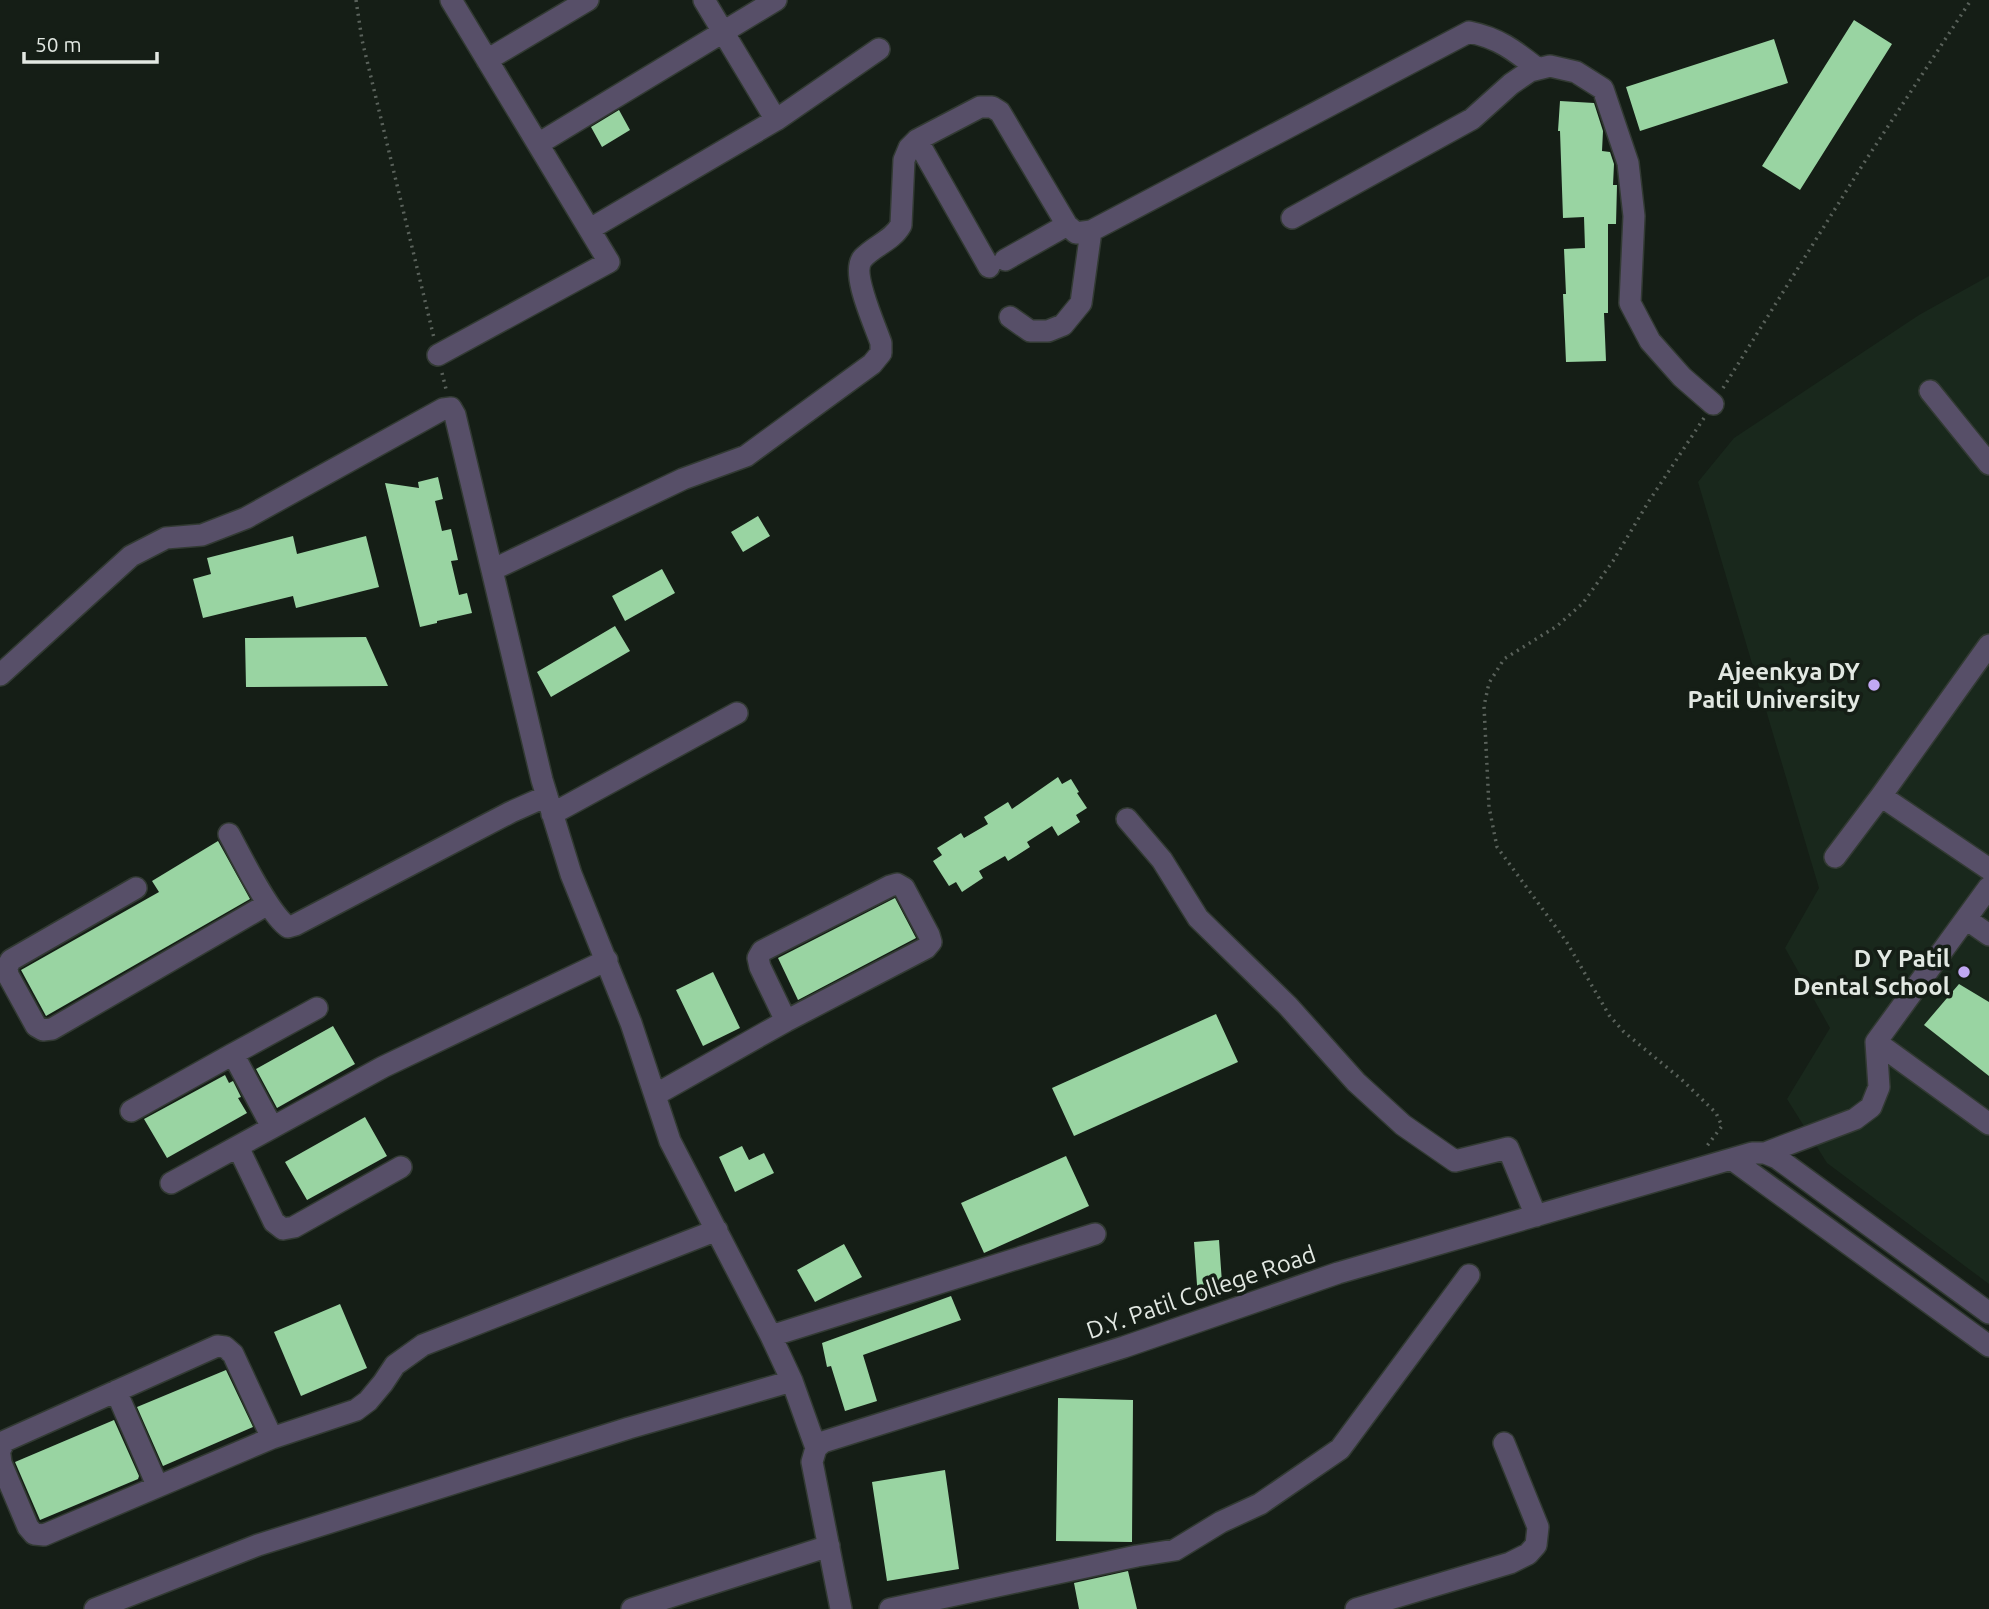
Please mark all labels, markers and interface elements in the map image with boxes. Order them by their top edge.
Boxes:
scale bar [24,21,158,65]
text: 50 m [35,32,82,56]
place label: Ajeenkya DY Patil University [1687,658,1861,713]
marker: Ajeenkya DY Patil University [1866,677,1882,693]
place label: D Y Patil Dental School [1793,945,1950,1000]
marker: D Y Patil Dental School [1956,964,1972,980]
street label: D.Y. Patil College Road [1083,1240,1319,1344]

